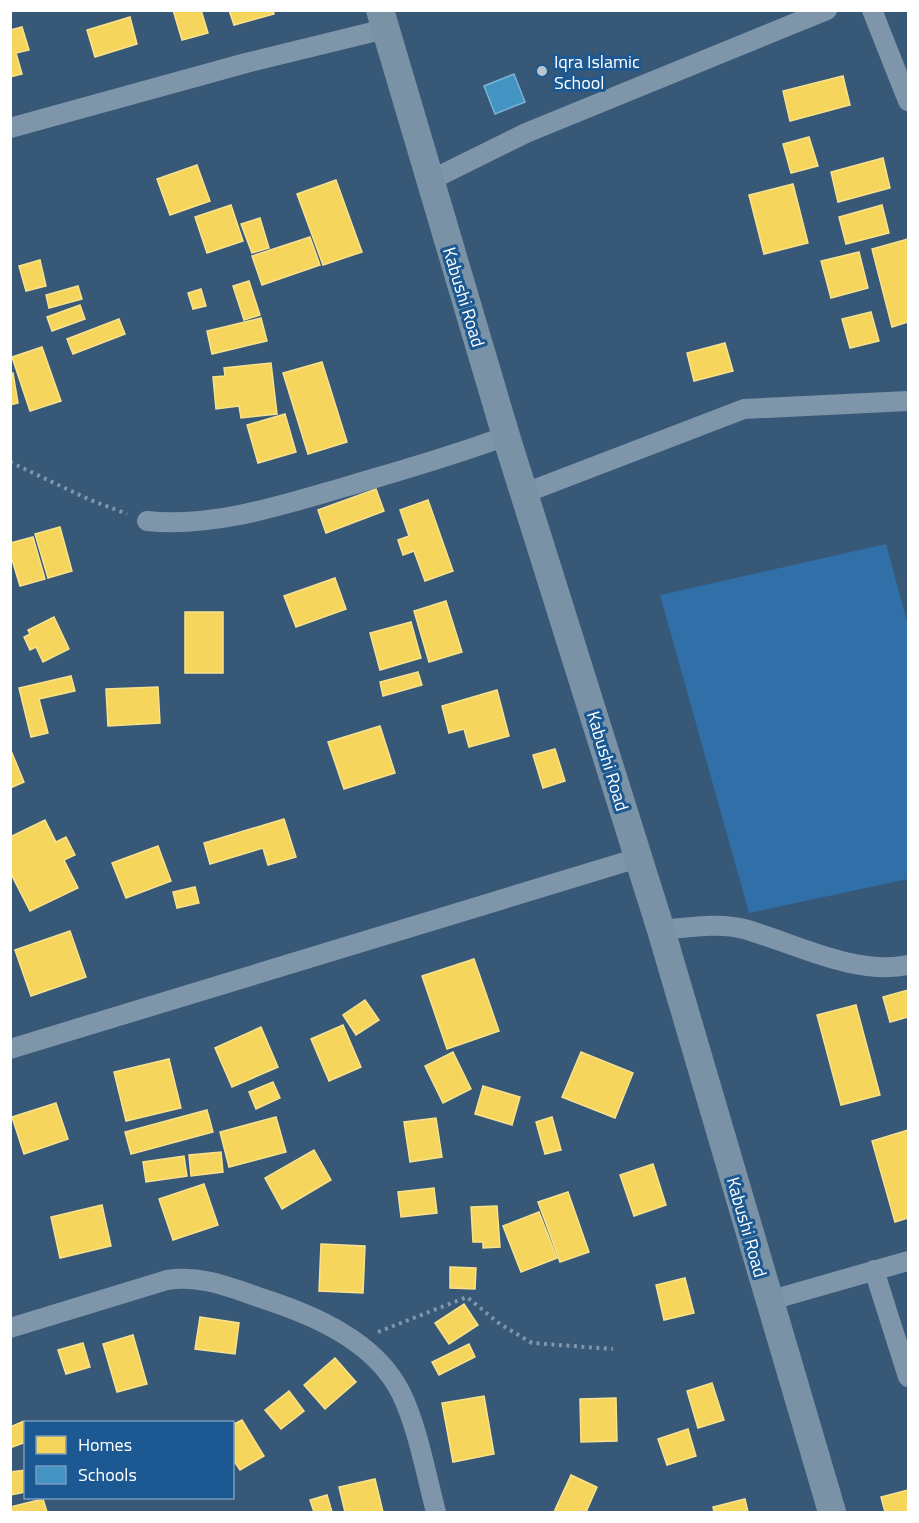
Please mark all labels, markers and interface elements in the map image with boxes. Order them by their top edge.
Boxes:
place label: Iqra Islamic School [554,48,640,96]
marker: Iqra Islamic School [535,64,549,78]
street label: Kabushi Road [436,244,492,350]
street label: Kabushi Road [580,708,636,814]
street label: Kabushi Road [720,1174,774,1280]
legend [24,1421,234,1499]
text: Homes [78,1431,132,1458]
text: Schools [78,1461,137,1488]

